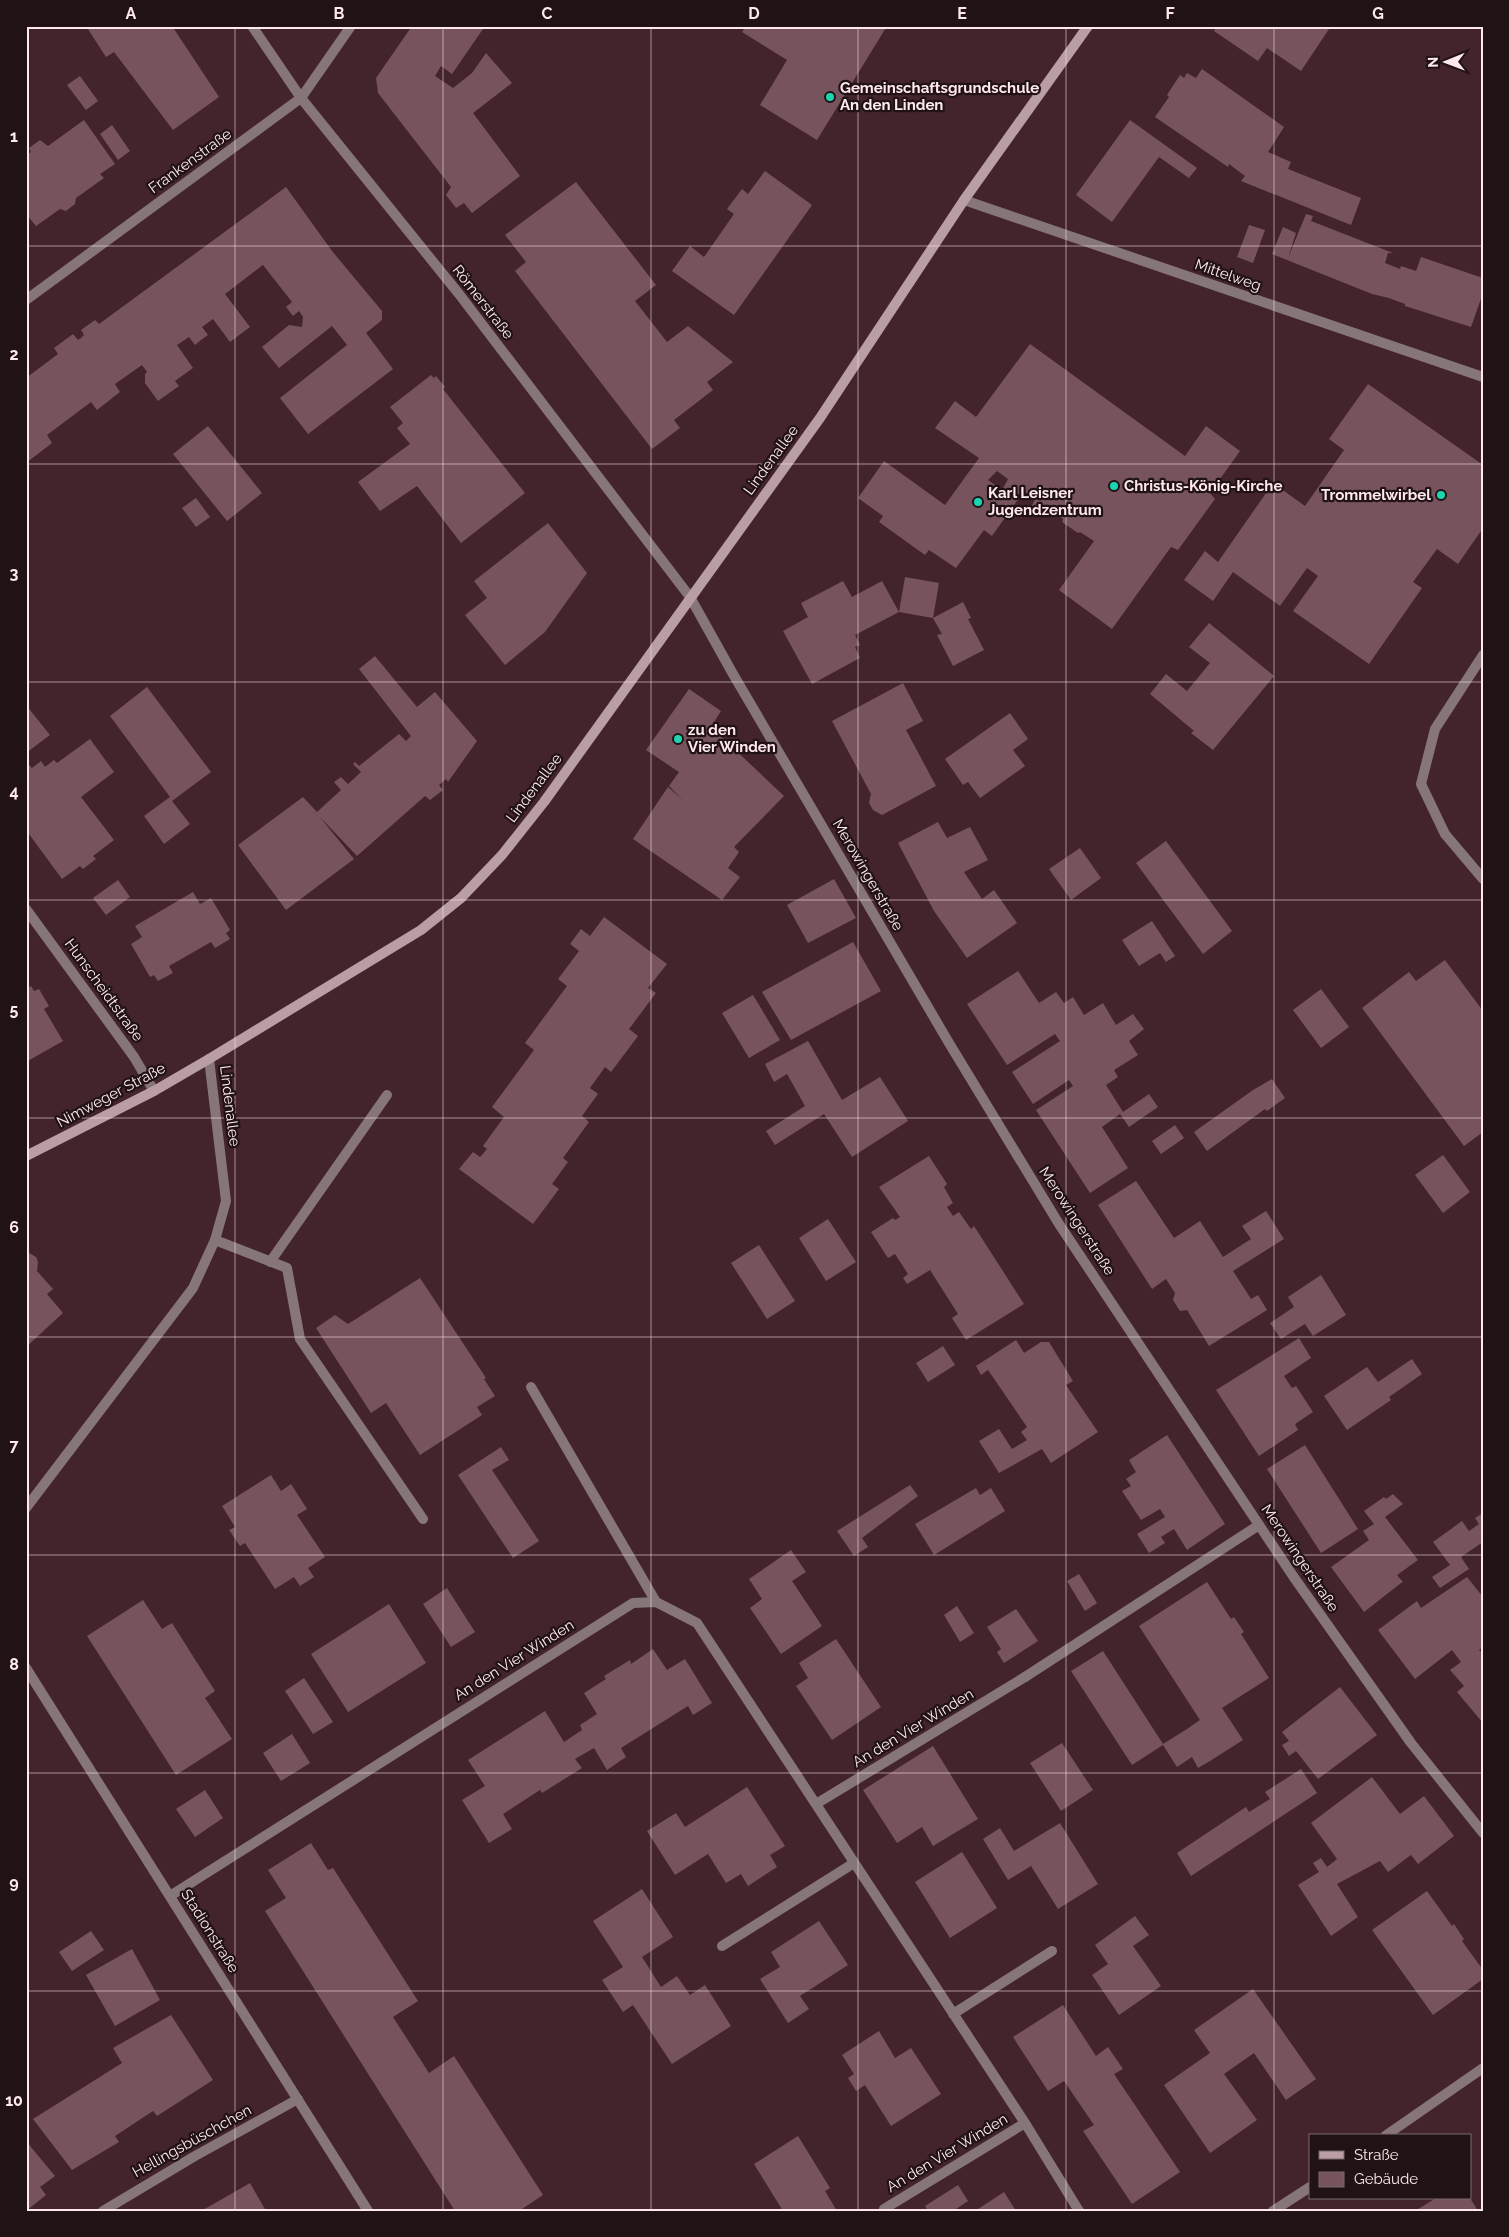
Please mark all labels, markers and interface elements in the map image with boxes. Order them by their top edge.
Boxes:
text: A [126,4,137,23]
text: B [334,4,345,23]
text: C [542,4,553,23]
text: D [748,4,760,23]
text: E [957,4,967,23]
text: F [1165,4,1175,23]
text: G [1372,4,1384,23]
north arrow [1422,38,1472,88]
text: N [1425,57,1441,68]
place label: Gemeinschaftsgrundschule An den Linden [840,79,1039,114]
marker: Gemeinschaftsgrundschule An den Linden [824,91,836,103]
street label: Frankenstraße [145,125,235,197]
text: 1 [10,127,18,146]
street label: Mittelweg [1192,255,1264,295]
street label: Römerstraße [448,261,518,343]
text: 2 [9,345,19,364]
street label: Lindenallee [740,422,802,498]
place label: Christus-König-Kirche [1124,477,1282,495]
marker: Christus-König-Kirche [1108,480,1120,492]
place label: Karl Leisner Jugendzentrum [988,484,1102,519]
place label: Trommelwirbel [1321,486,1431,504]
marker: Trommelwirbel [1435,489,1447,501]
marker: Karl Leisner Jugendzentrum [972,496,984,508]
text: 3 [10,564,19,583]
place label: zu den Vier Winden [688,721,776,756]
marker: zu den Vier Winden [672,733,684,745]
street label: Lindenallee [502,750,566,826]
text: 4 [9,782,19,801]
street label: Merowingerstraße [829,816,907,934]
street label: Hunscheidtstraße [61,935,147,1045]
text: 5 [10,1000,19,1019]
street label: Nimweger Straße [54,1059,169,1131]
street label: Lindenallee [216,1064,244,1148]
street label: Merowingerstraße [1035,1163,1119,1279]
text: 6 [9,1218,19,1237]
text: 7 [10,1436,19,1455]
street label: Merowingerstraße [1257,1501,1343,1615]
street label: An den Vier Winden [451,1616,577,1704]
text: 8 [9,1655,19,1674]
street label: An den Vier Winden [849,1685,977,1771]
text: 9 [9,1873,19,1892]
street label: Stadionstraße [177,1886,243,1976]
text: 10 [5,2091,23,2110]
street label: Hellingsbüschchen [129,2101,255,2181]
street label: An den Vier Winden [883,2110,1011,2196]
legend [1309,2134,1472,2200]
text: Straße [1354,2146,1399,2164]
text: Gebäude [1354,2170,1418,2188]

